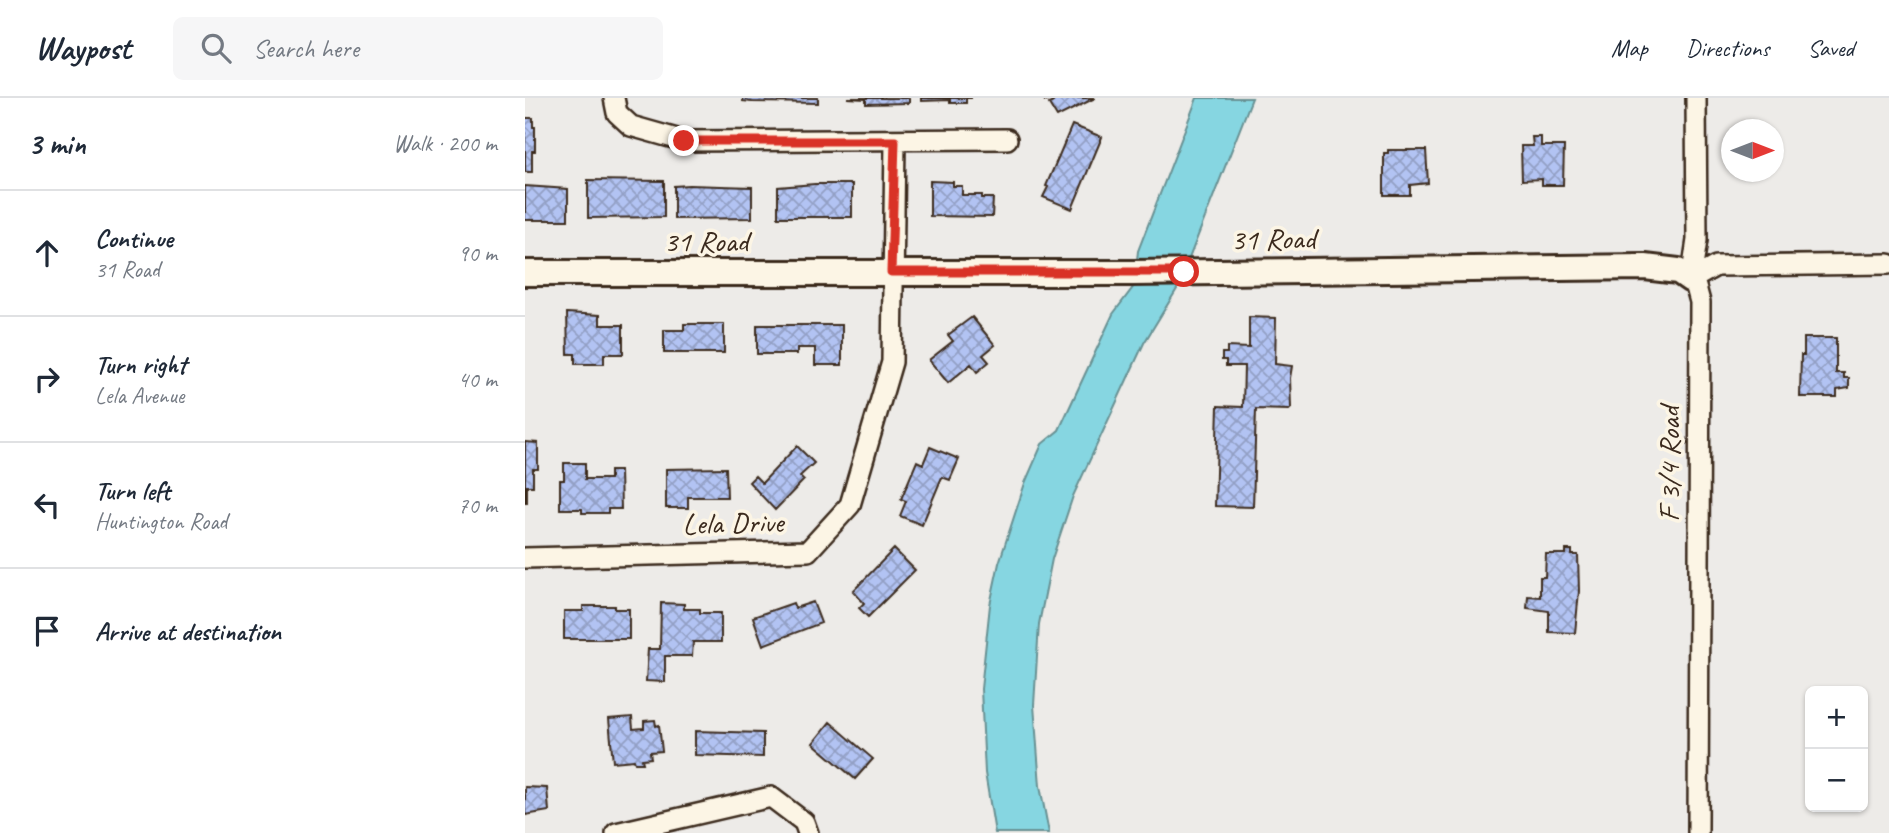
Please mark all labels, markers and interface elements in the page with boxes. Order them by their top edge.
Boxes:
search box [173,17,663,80]
text: Waypost [35,27,131,69]
icon: search [197,29,235,67]
text: Search here [253,32,359,65]
text: Map [1611,33,1648,63]
text: Directions [1686,33,1769,63]
text: Saved [1807,33,1854,63]
north arrow [1721,119,1784,182]
text: 3 min [28,125,85,163]
route end [668,125,699,156]
text: Walk · 200 m [393,129,497,158]
street label: 31 Road [1230,219,1320,259]
text: Continue [95,222,173,255]
street label: 31 Road [664,222,752,260]
icon: ahead [28,234,66,272]
text: 90 m [458,239,497,268]
text: 31 Road [95,255,160,284]
route start [1168,256,1199,287]
text: Turn right [95,348,186,381]
icon: right [28,360,66,398]
text: 40 m [458,365,497,394]
text: Lela Avenue [95,381,184,410]
street label: F 3/4 Road [1650,402,1688,522]
text: Turn left [95,474,170,507]
icon: left [28,486,66,524]
text: 70 m [458,491,497,520]
street label: Lela Drive [682,503,786,543]
text: Huntington Road [95,507,227,536]
icon: arrive [28,612,66,650]
text: Arrive at destination [95,615,281,648]
map controls [1805,686,1868,812]
button: + [1805,686,1868,749]
button: − [1805,749,1868,812]

